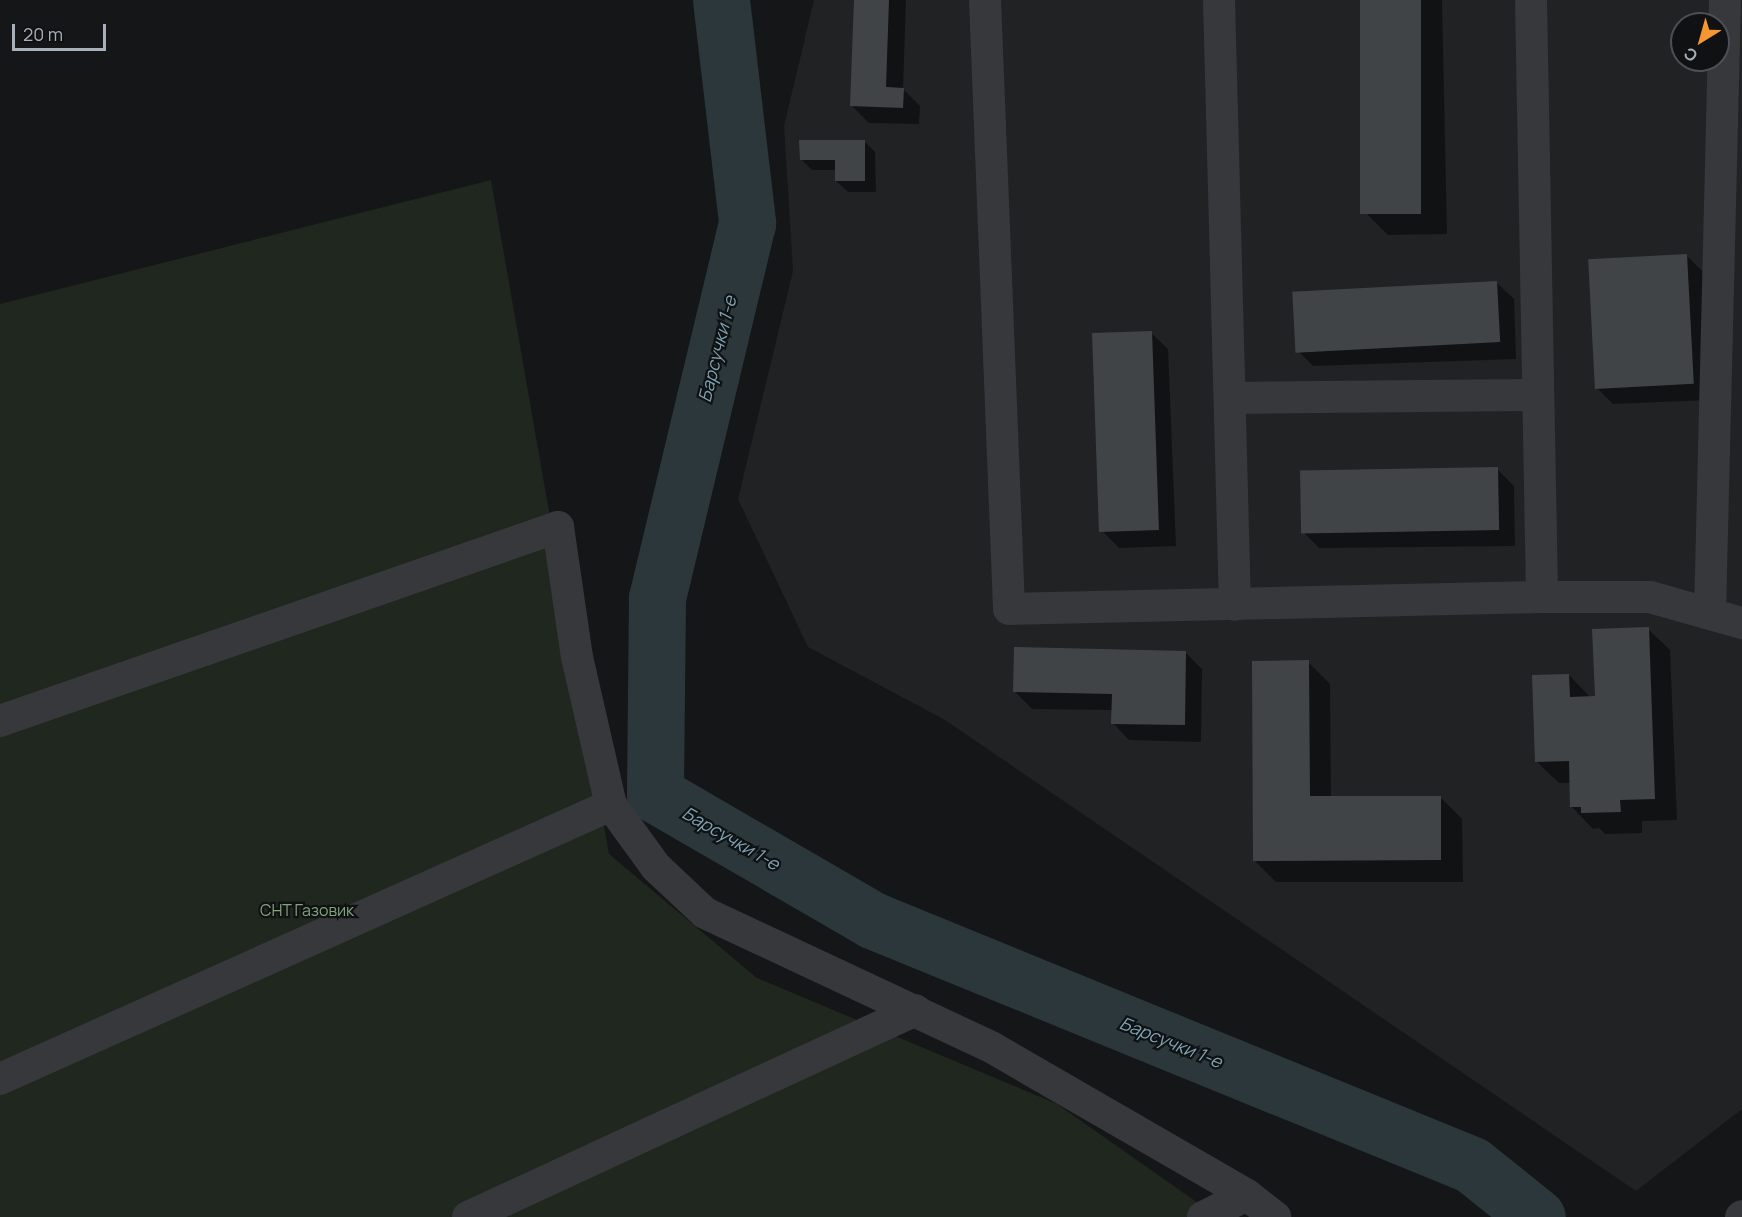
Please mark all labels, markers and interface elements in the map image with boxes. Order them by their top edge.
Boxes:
scale bar [15,12,110,50]
north arrow [1670,12,1730,72]
text: 20 m [23,22,63,46]
text: С [1679,42,1702,67]
water label: Барсучки 1-е [693,294,741,404]
water label: Барсучки 1-е [679,802,783,874]
park label: СНТ Газовик [260,900,354,920]
water label: Барсучки 1-е [1117,1012,1225,1072]

